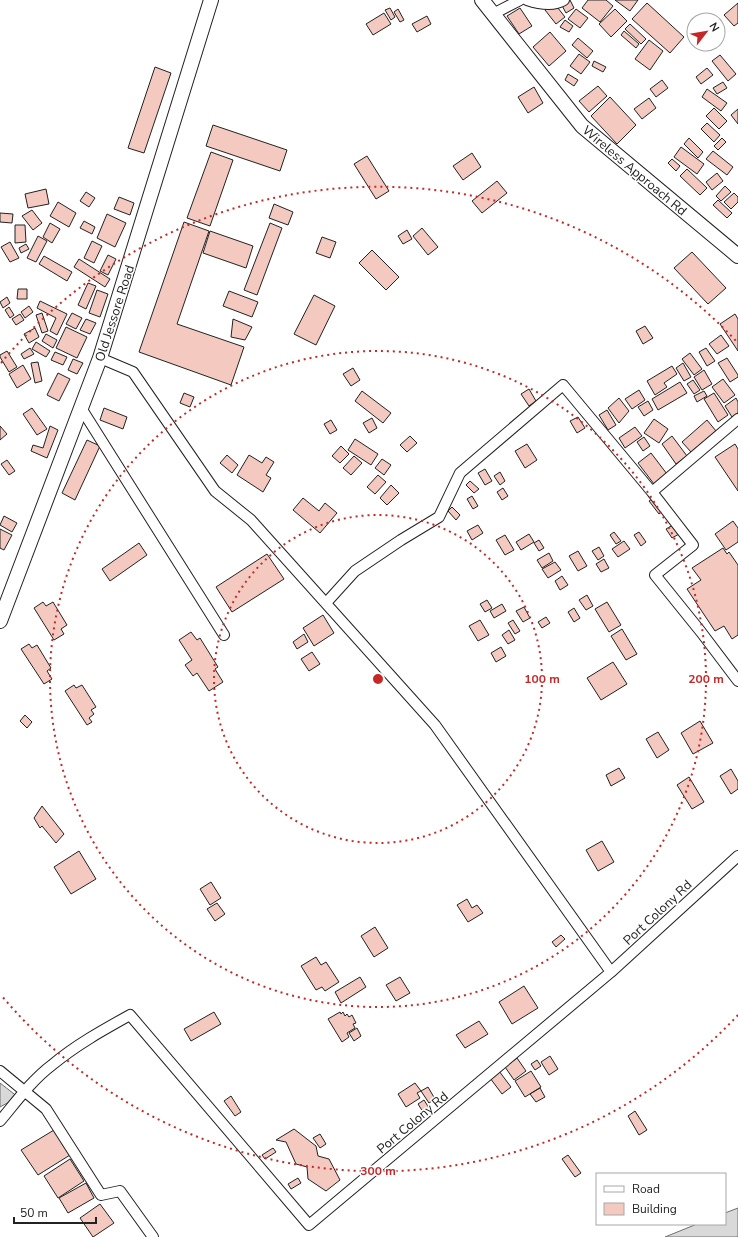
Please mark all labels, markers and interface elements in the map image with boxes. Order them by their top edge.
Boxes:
north arrow [686,12,726,52]
text: N [706,20,723,34]
street label: Wireless Approach Rd [578,122,691,220]
street label: Old Jessore Road [91,263,139,364]
text: 100 m [524,671,560,687]
text: 200 m [688,671,724,687]
centre of rings [371,672,385,686]
street label: Port Colony Rd [619,876,696,949]
street label: Port Colony Rd [373,1088,452,1158]
text: 300 m [360,1163,396,1179]
legend [596,1173,726,1225]
text: Road [632,1181,660,1197]
scale bar [14,1199,96,1225]
text: Building [632,1201,677,1217]
text: 50 m [20,1205,48,1221]

